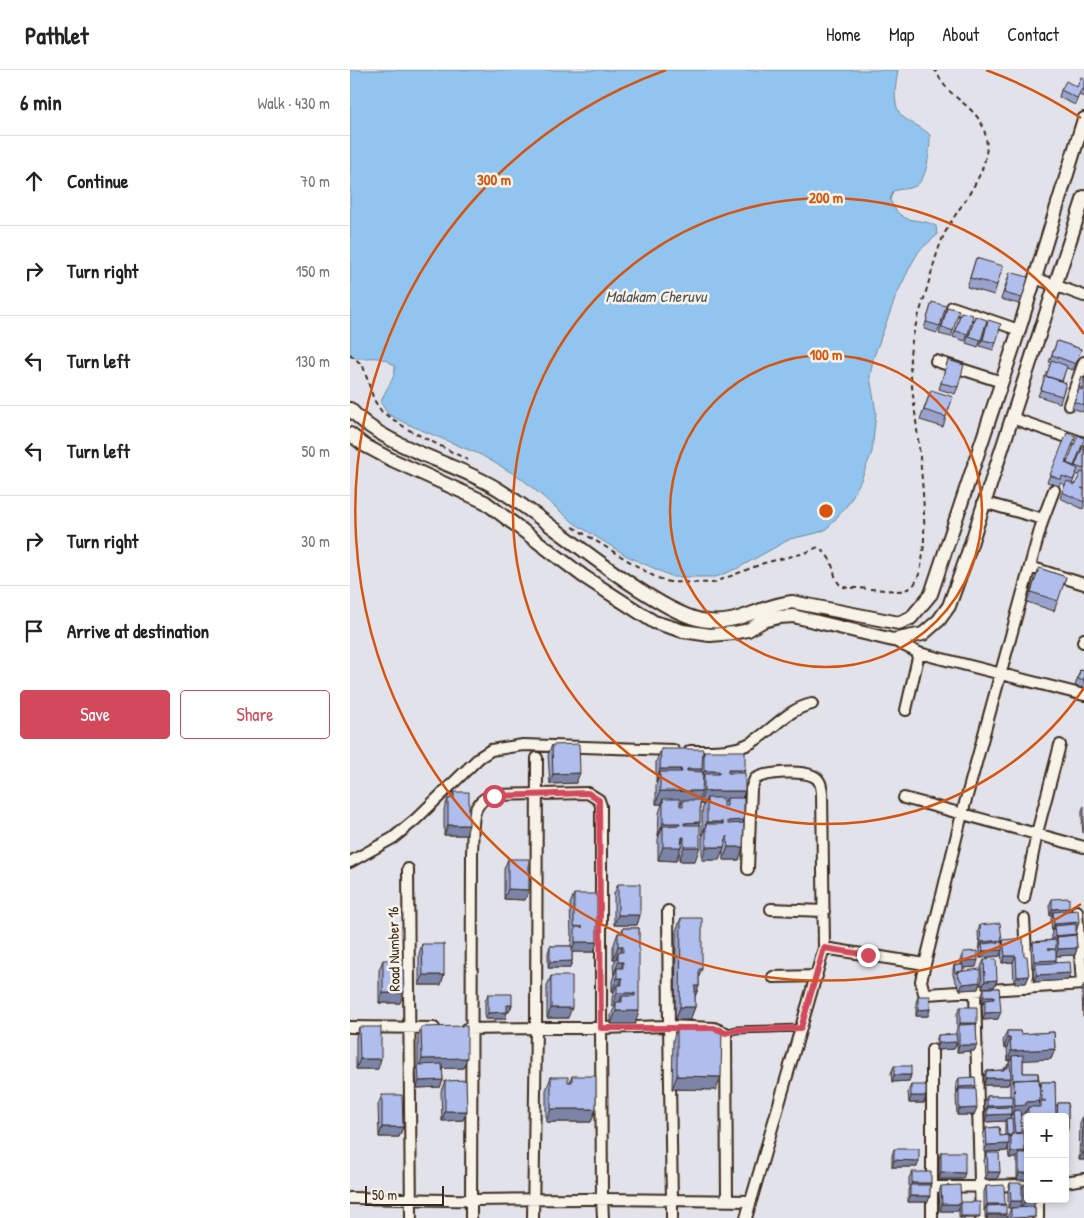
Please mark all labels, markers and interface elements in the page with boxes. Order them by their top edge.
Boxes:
text: Pathlet [25,19,88,51]
text: Home [826,22,861,47]
text: Map [889,22,914,47]
text: About [942,22,979,47]
text: Contact [1007,22,1059,47]
text: 6 min [20,88,62,117]
text: Walk · 430 m [258,92,330,114]
icon: ahead [20,167,48,195]
text: Continue [67,168,128,194]
text: 300 m [477,169,511,190]
text: 70 m [300,170,330,192]
text: 200 m [809,187,843,208]
icon: right [20,257,48,285]
text: Turn right [67,258,138,284]
text: 150 m [296,260,330,282]
water label: Malakam Cheruvu [605,285,708,307]
text: 100 m [810,344,842,365]
icon: left [20,347,48,375]
text: Turn left [67,348,130,374]
text: 130 m [295,350,330,372]
icon: left [20,437,48,465]
text: Turn left [67,438,130,464]
text: 50 m [302,440,330,462]
centre of rings [817,502,835,520]
icon: right [20,527,48,555]
text: Turn right [67,528,138,554]
text: 30 m [301,530,330,552]
icon: arrive [20,617,48,645]
text: Arrive at destination [67,618,209,644]
button: Save [20,690,170,739]
button: Share [180,690,330,739]
route start [483,785,506,808]
street label: Road Number 16 [382,906,405,992]
route end [857,944,880,967]
map controls [1024,1113,1069,1203]
button: + [1024,1113,1069,1158]
button: − [1024,1158,1069,1203]
scale bar [365,1183,444,1206]
text: 50 m [372,1185,397,1204]

